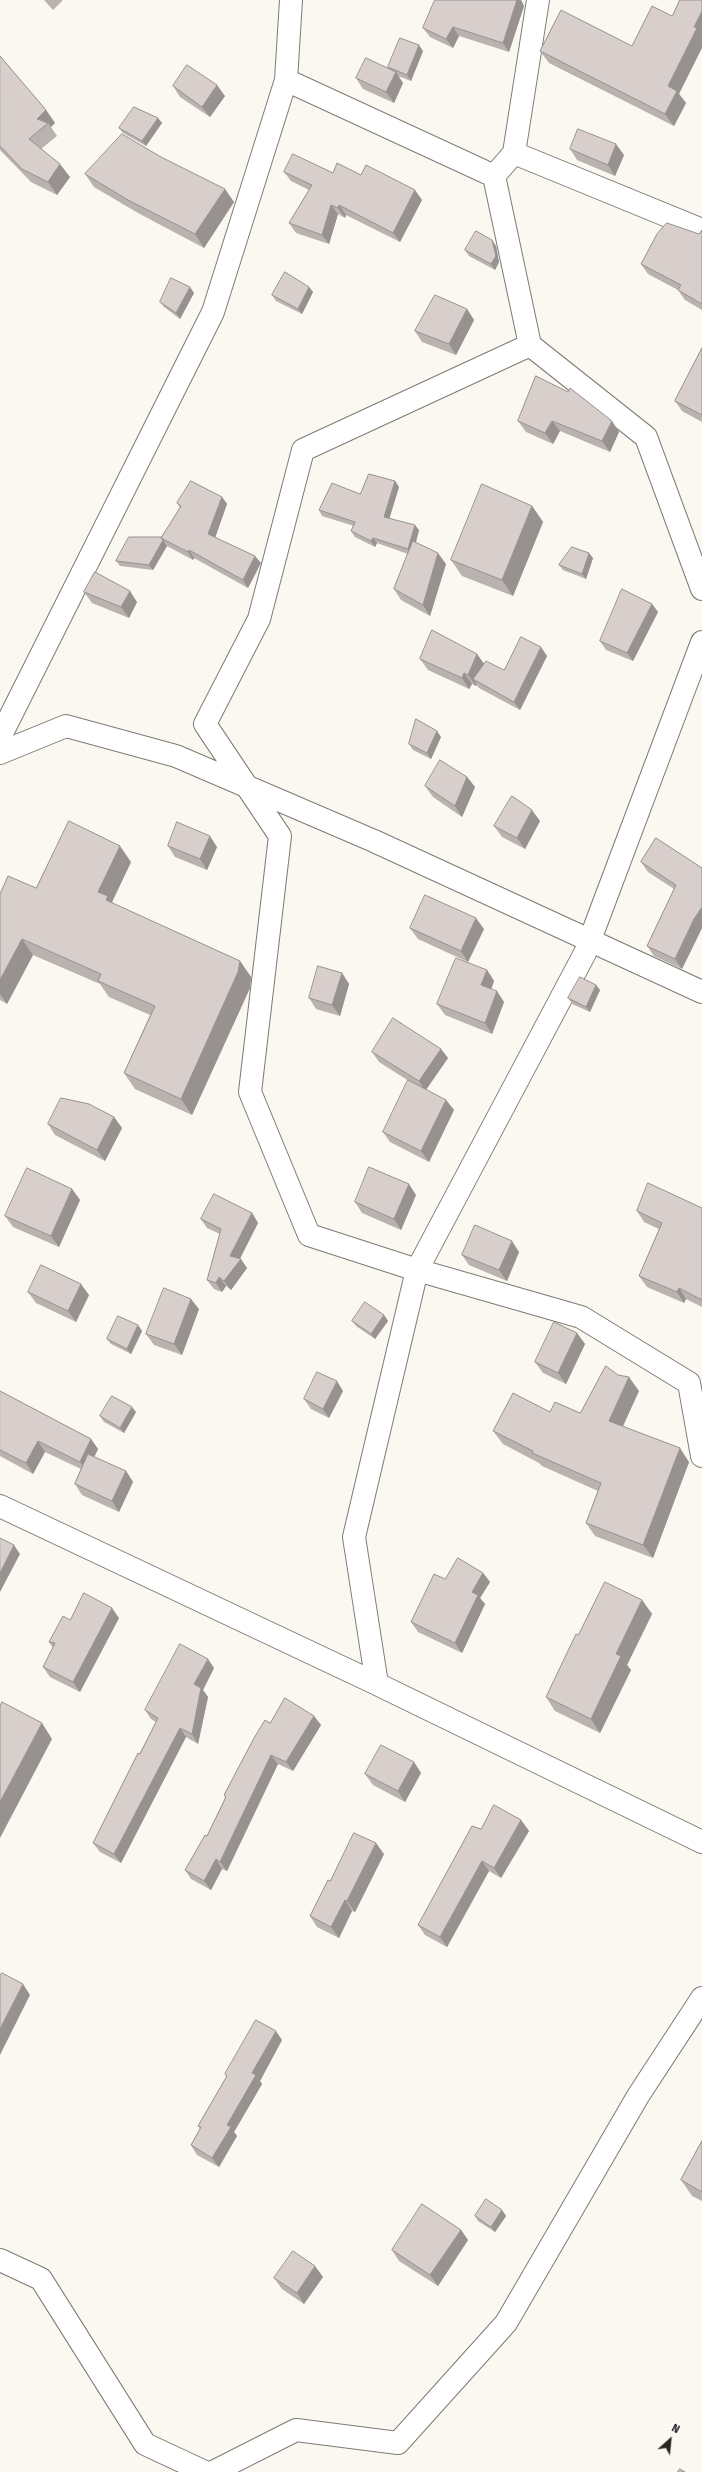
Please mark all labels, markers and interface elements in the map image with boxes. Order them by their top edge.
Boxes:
north arrow [650,2420,690,2460]
text: N [669,2421,682,2436]

